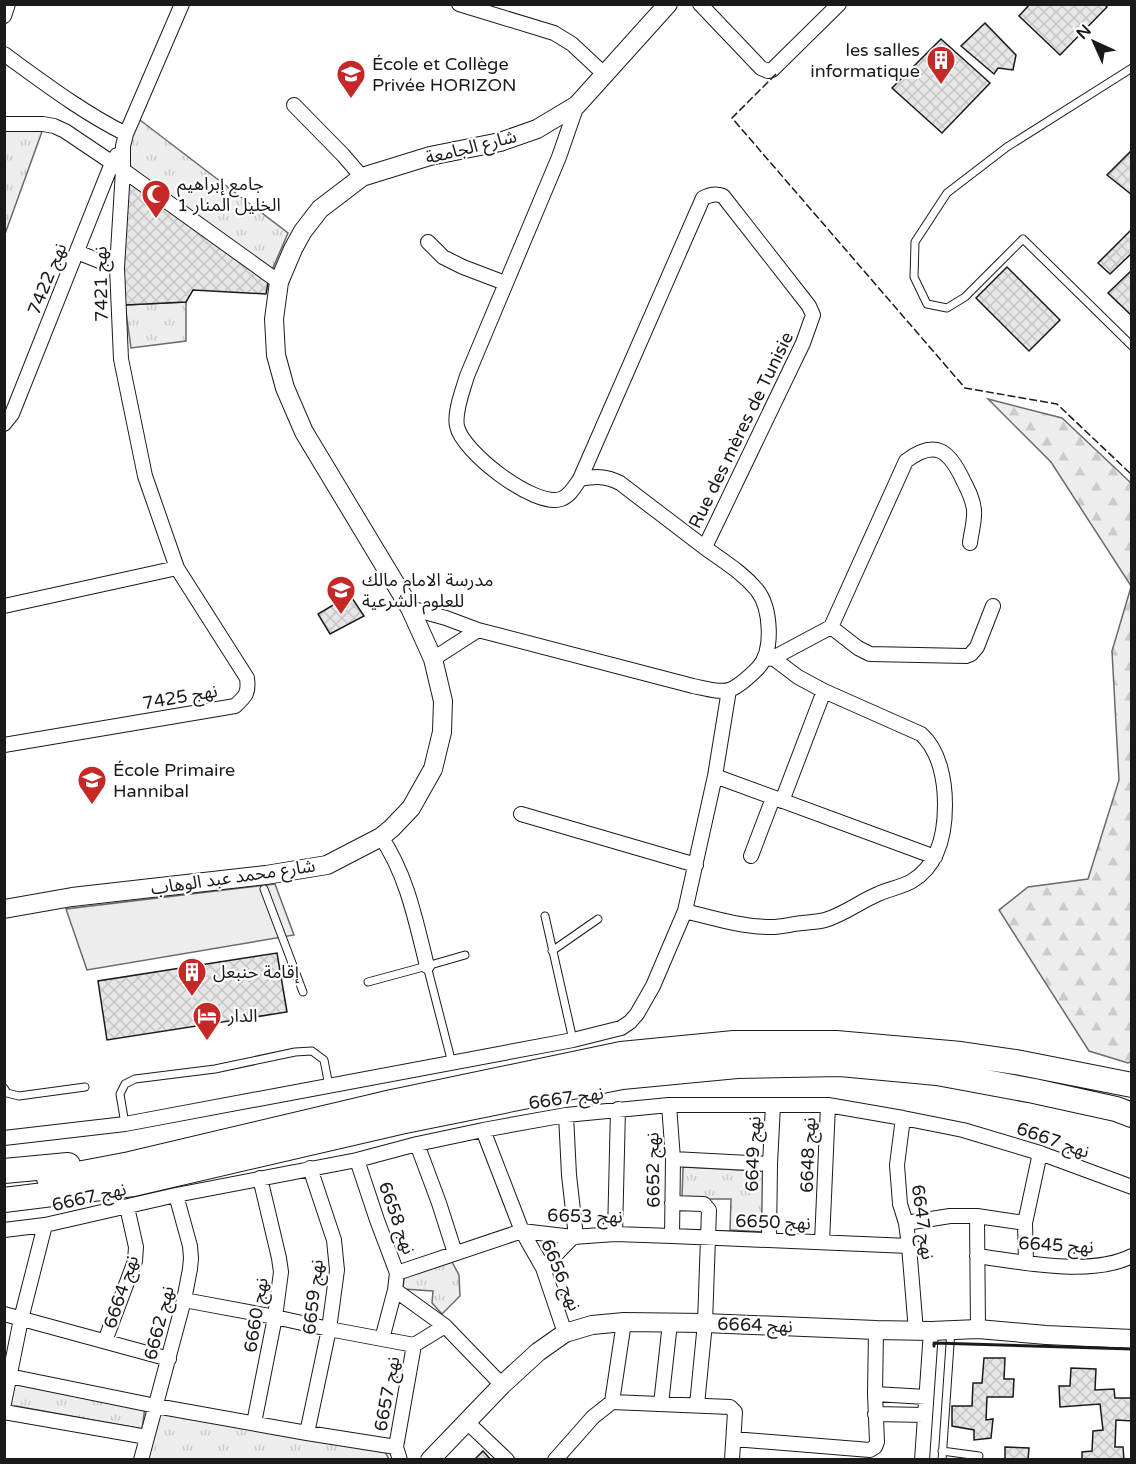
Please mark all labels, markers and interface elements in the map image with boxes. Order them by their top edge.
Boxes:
north arrow [1064,12,1124,72]
text: N [1072,20,1096,44]
place label: les salles informatique [810,39,920,82]
building icon: les salles informatique [925,44,957,86]
place label: École et Collège Privée HORIZON [372,53,517,96]
school or university icon: École et Collège Privée HORIZON [335,58,367,100]
street label: شارع الجامعة [423,125,520,172]
place label: جامع إبراهيم الخليل المنار 1 [177,173,281,216]
mosque icon: جامع إبراهيم الخليل المنار 1 [140,178,172,220]
street label: نهج 7422 [23,240,73,319]
street label: نهج 7421 [89,246,115,322]
street label: Rue des mères de Tunisie [684,328,798,532]
place label: مدرسة الامام مالك للعلوم الشرعية [362,569,493,615]
school or university icon: مدرسة الامام مالك للعلوم الشرعية [325,574,357,616]
street label: نهج 7425 [141,680,219,716]
place label: École Primaire Hannibal [113,759,235,802]
school or university icon: École Primaire Hannibal [76,764,108,806]
street label: شارع محمد عبد الوهاب [149,855,317,902]
building icon: إقامة حنبعل [176,956,208,998]
place label: إقامة حنبعل [213,961,299,984]
hotel icon: الدار [191,1000,223,1042]
place label: الدار [227,1005,257,1027]
street label: نهج 6667 [527,1082,605,1116]
street label: نهج 6649 [741,1116,767,1192]
street label: نهج 6648 [796,1117,822,1193]
street label: نهج 6667 [1013,1117,1092,1165]
street label: نهج 6652 [641,1132,667,1208]
street label: نهج 6667 [50,1178,129,1218]
street label: نهج 6658 [372,1179,420,1258]
street label: نهج 6647 [905,1183,939,1261]
street label: نهج 6653 [547,1204,623,1230]
street label: نهج 6650 [735,1210,811,1236]
street label: نهج 6645 [1018,1232,1094,1260]
street label: نهج 6656 [534,1236,586,1315]
street label: نهج 6664 [99,1253,145,1332]
street label: نهج 6659 [298,1258,330,1336]
street label: نهج 6660 [239,1276,275,1354]
street label: نهج 6662 [139,1284,181,1363]
street label: نهج 6664 [717,1313,793,1339]
street label: نهج 6657 [370,1355,406,1433]

